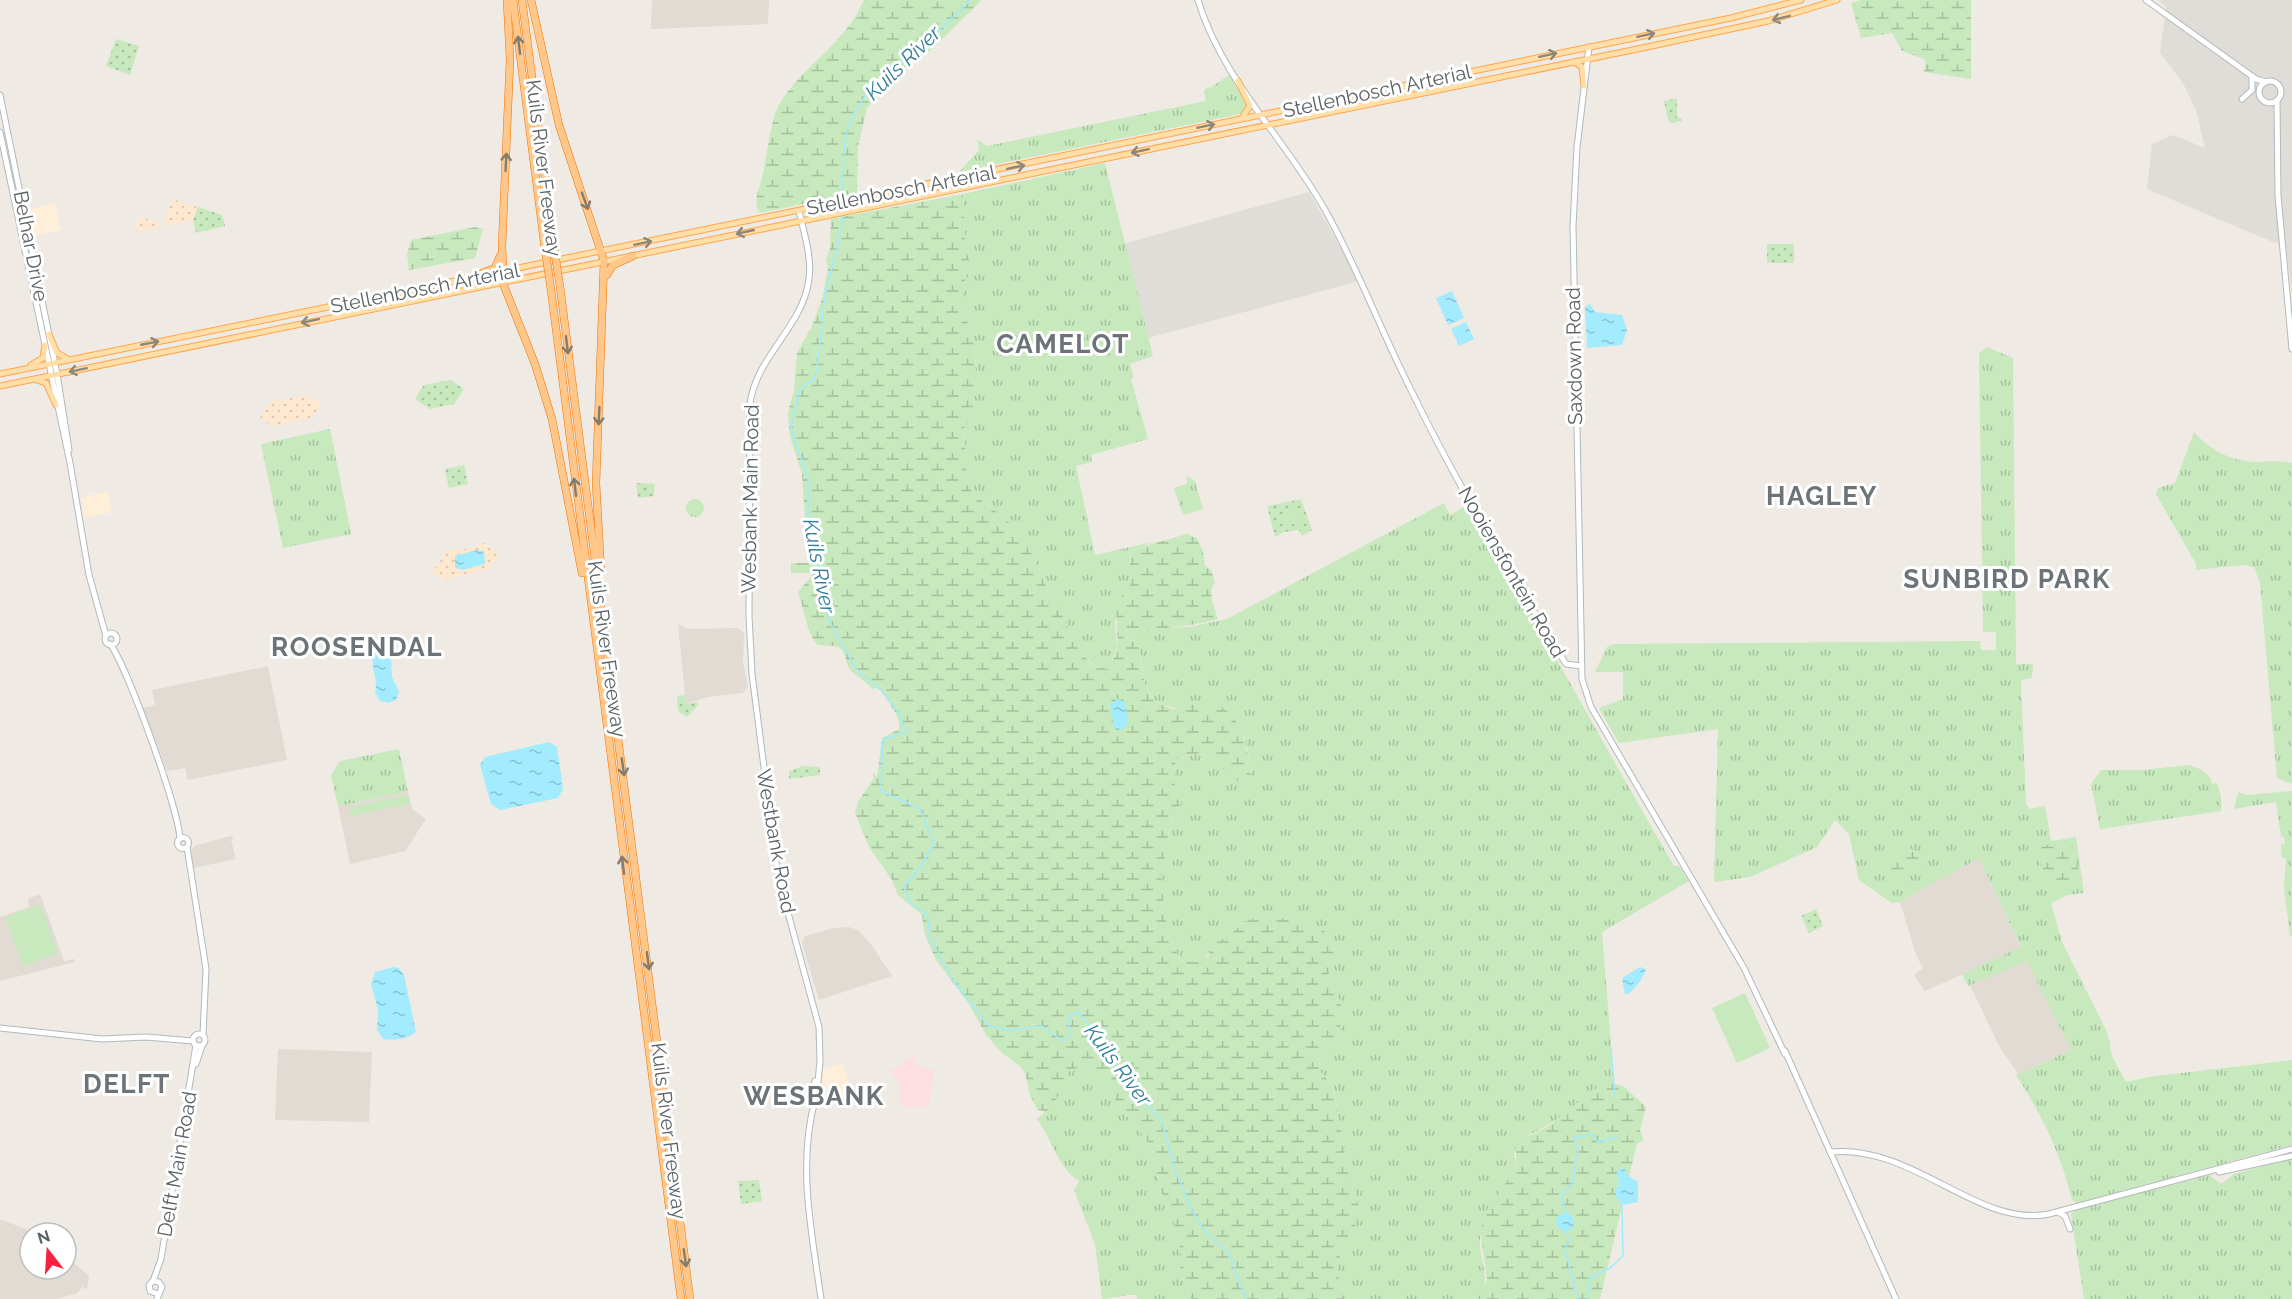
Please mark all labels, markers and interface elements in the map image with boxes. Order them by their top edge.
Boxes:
one-way arrow [1772,12,1791,24]
water label: Kuils River [860,20,946,105]
one-way arrow [1636,29,1656,40]
one-way arrow [514,36,525,56]
one-way arrow [1538,49,1558,60]
street label: Stellenbosch Arterial [1281,59,1474,123]
street label: Kuils River Freeway [521,78,567,258]
one-way arrow [1197,119,1216,131]
one-way arrow [1131,145,1150,157]
one-way arrow [500,152,511,172]
street label: Stellenbosch Arterial [804,160,998,220]
one-way arrow [1005,161,1025,172]
street label: Belhar Drive [8,189,54,304]
one-way arrow [580,192,591,210]
one-way arrow [736,226,755,238]
one-way arrow [633,237,652,248]
street label: Stellenbosch Arterial [328,258,522,318]
street label: Saxdown Road [1561,287,1587,425]
one-way arrow [301,316,320,327]
district label: CAMELOT [996,329,1130,359]
one-way arrow [562,335,573,354]
one-way arrow [140,337,160,348]
one-way arrow [68,365,88,376]
street label: Wesbank Main Road [736,404,764,594]
one-way arrow [593,405,604,425]
one-way arrow [570,477,581,497]
district label: HAGLEY [1766,481,1878,511]
street label: Nooiensfontein Road [1453,482,1571,662]
water label: Kuils River [798,517,841,616]
street label: Kuils River Freeway [583,559,631,739]
district label: SUNBIRD PARK [1903,564,2111,594]
district label: ROOSENDAL [271,632,443,662]
one-way arrow [618,757,629,777]
street label: Westbank Road [751,767,801,915]
one-way arrow [618,855,629,875]
one-way arrow [643,950,654,970]
water label: Kuils River [1080,1019,1158,1111]
street label: Kuils River Freeway [646,1041,692,1221]
district label: DELFT [83,1069,171,1099]
district label: WESBANK [743,1081,885,1111]
street label: Delft Main Road [152,1089,202,1239]
north arrow [18,1221,78,1281]
text: N [35,1226,52,1248]
one-way arrow [680,1248,691,1268]

